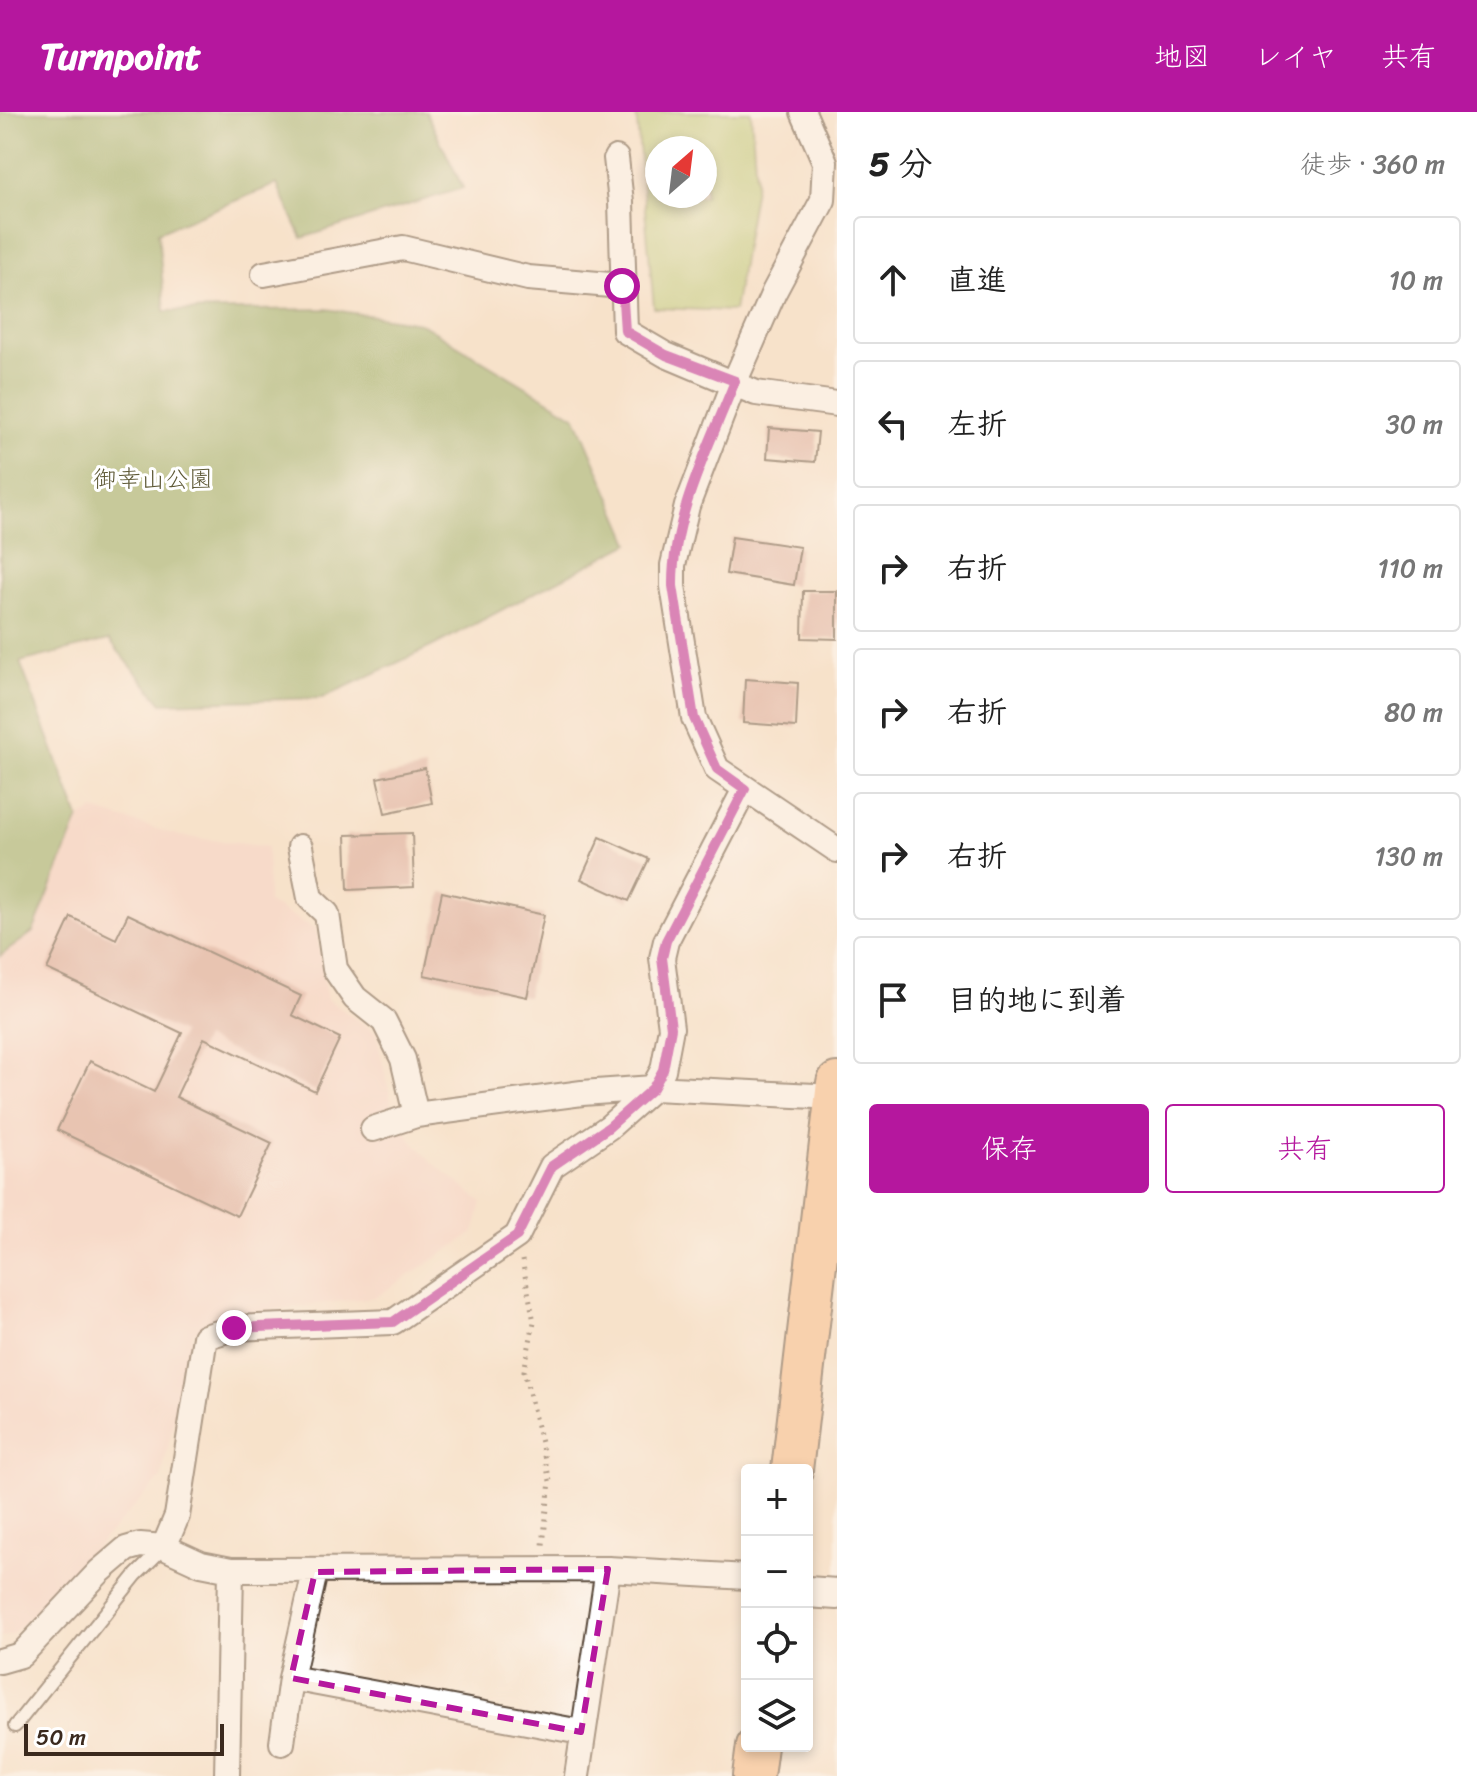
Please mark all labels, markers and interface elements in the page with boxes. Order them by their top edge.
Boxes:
text: Turnpoint [40,23,201,90]
text: 地図 [1154,32,1210,81]
text: レイヤ [1254,32,1337,81]
text: 共有 [1381,32,1437,81]
text: 5 分 [869,134,933,194]
north arrow [645,136,717,208]
text: 徒歩 · 360 m [1300,141,1445,187]
text: 直進 [947,253,1007,307]
text: 10 m [1389,257,1443,303]
icon: ahead [871,258,915,302]
route start [604,268,640,304]
text: 左折 [947,397,1007,451]
text: 30 m [1386,401,1443,447]
icon: left [871,402,915,446]
park label: 御幸山公園 [93,458,213,500]
text: 右折 [947,541,1007,595]
text: 110 m [1378,545,1443,591]
icon: right [871,546,915,590]
text: 右折 [947,685,1007,739]
text: 80 m [1384,689,1443,735]
icon: right [871,690,915,734]
text: 右折 [947,829,1007,883]
text: 130 m [1374,833,1443,879]
icon: right [871,834,915,878]
text: 目的地に到着 [947,973,1127,1027]
icon: arrive [871,978,915,1022]
button: 保存 [869,1104,1149,1193]
button: 共有 [1165,1104,1445,1193]
route end [216,1310,252,1346]
map controls [741,1464,813,1752]
button: + [741,1464,813,1536]
button: − [741,1536,813,1608]
button: locate [741,1608,813,1680]
button: layers [741,1680,813,1752]
text: 50 m [36,1718,86,1757]
scale bar [24,1720,224,1756]

